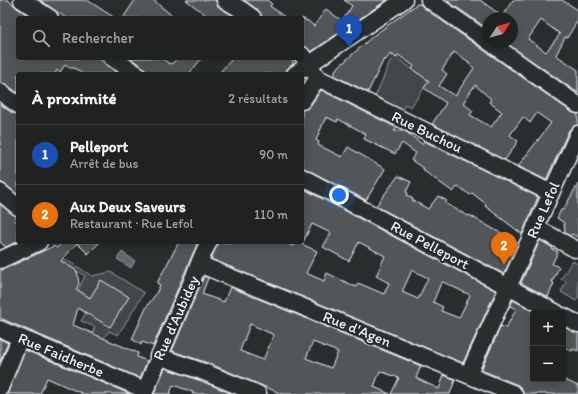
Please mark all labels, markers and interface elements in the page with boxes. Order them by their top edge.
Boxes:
north arrow [482,12,518,48]
pin: 1 [336,15,362,48]
search box [16,16,304,60]
icon: search [30,27,52,49]
text: Rechercher [62,29,134,47]
text: À proximité [32,88,117,108]
text: 2 résultats [228,91,288,106]
street label: Rue Buchou [389,107,465,157]
text: Pelleport [70,138,128,156]
text: 1 [42,147,48,162]
text: 90 m [259,147,288,162]
text: Arrêt de bus [70,156,138,171]
street label: Rue Lefol [523,178,564,241]
your location [329,185,349,205]
text: Aux Deux Saveurs [70,198,186,216]
text: 2 [42,207,48,222]
text: 110 m [254,207,288,222]
text: Restaurant · Rue Lefol [70,216,193,231]
street label: Rue Pelleport [388,217,473,273]
pin: 2 [491,232,517,265]
street label: Rue d'Aubidey [149,273,203,363]
street label: Rue d'Agen [320,307,394,351]
map controls [530,310,566,382]
button: + [530,310,566,346]
street label: Rue Faidherbe [15,329,107,381]
button: − [530,346,566,382]

